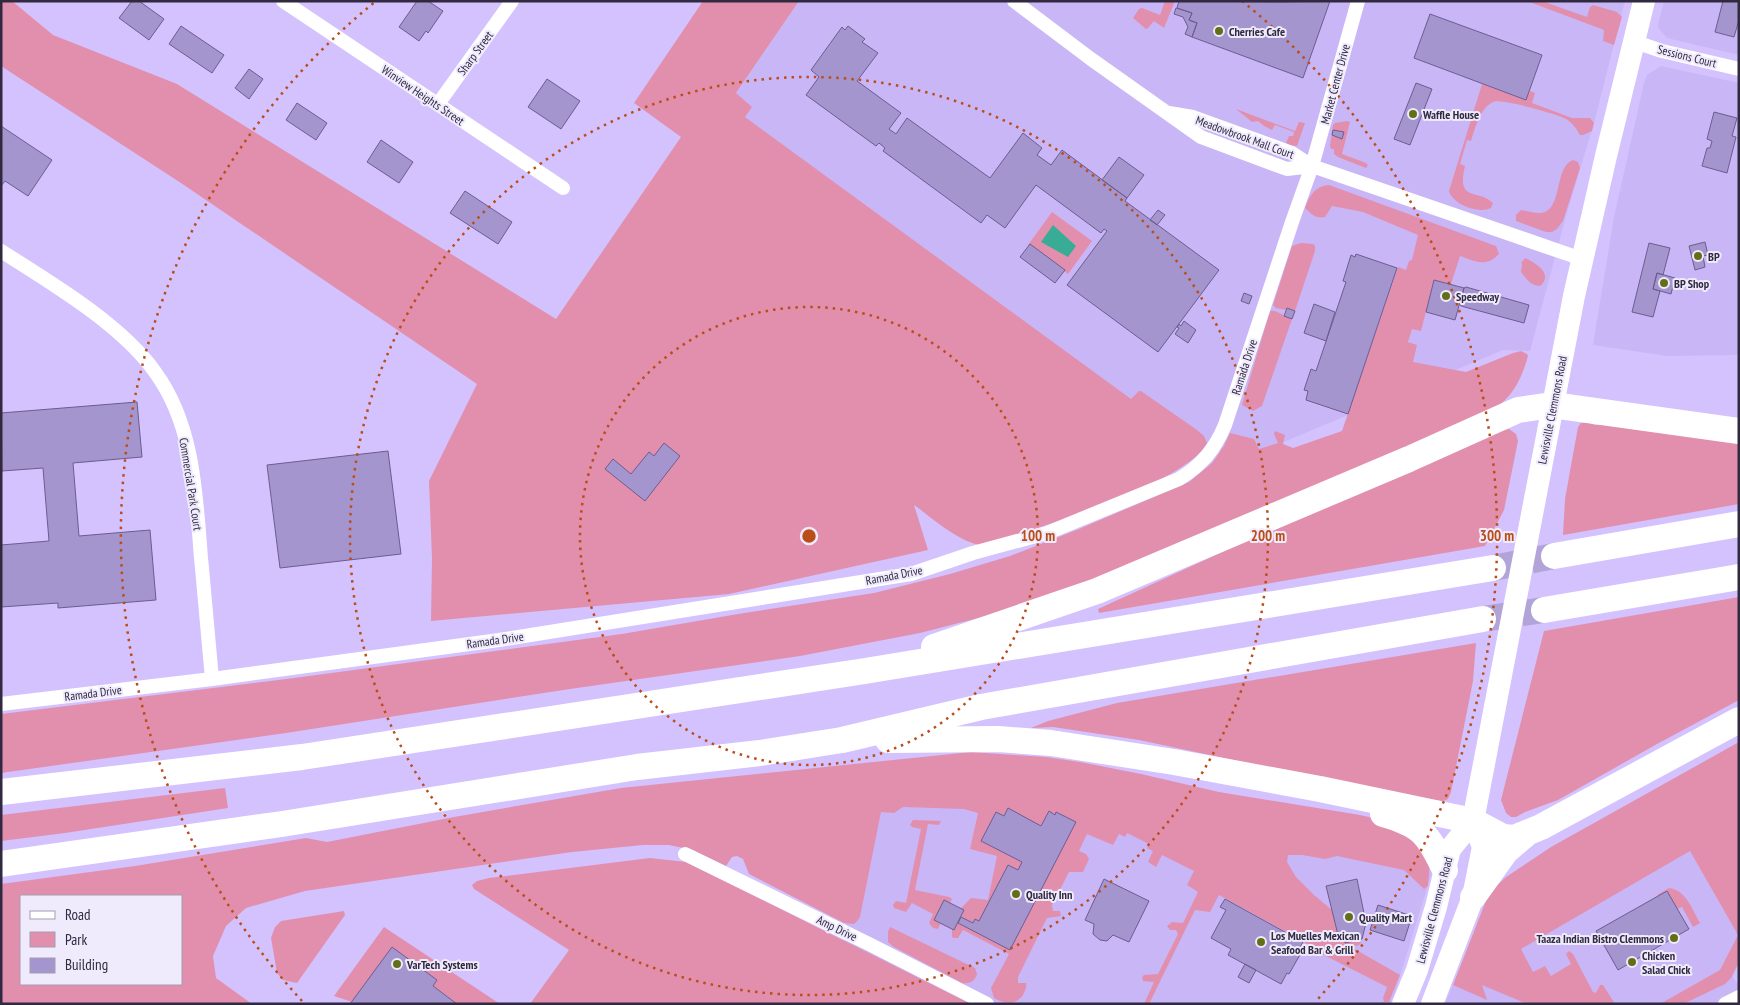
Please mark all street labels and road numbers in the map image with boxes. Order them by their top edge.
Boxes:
street label: Sharp Street [454,27,496,78]
street label: Sessions Court [1656,41,1719,71]
street label: Market Center Drive [1317,42,1353,126]
street label: Winview Heights Street [379,62,468,129]
street label: Meadowbrook Mall Court [1194,112,1297,162]
street label: Ramada Drive [1228,337,1260,397]
street label: Lewisville Clemmons Road [1534,355,1570,465]
street label: Commercial Park Court [176,437,206,532]
street label: Ramada Drive [864,562,924,588]
street label: Ramada Drive [465,629,525,651]
street label: Ramada Drive [64,682,122,704]
street label: Lewisville Clemmons Road [1413,855,1455,965]
street label: Amp Drive [814,912,860,944]

